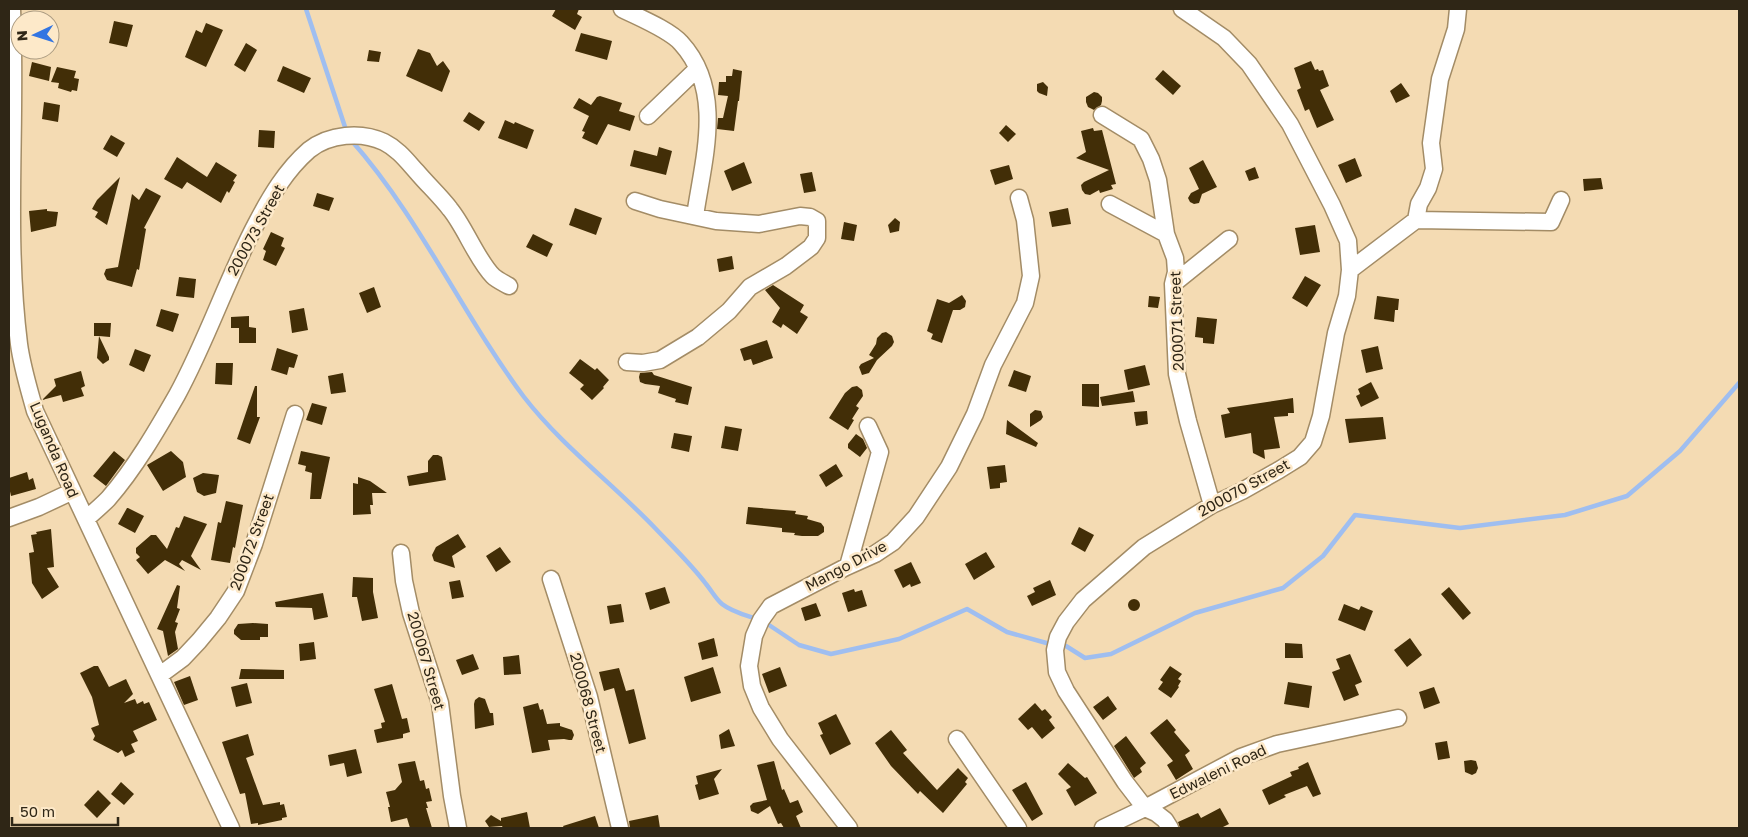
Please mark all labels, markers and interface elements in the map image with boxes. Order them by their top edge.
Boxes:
north arrow [10,10,60,60]
text: N [13,30,30,42]
street label: 200073 Street [223,181,288,278]
street label: 200071 Street [1165,271,1187,371]
street label: Luganda Road [27,399,83,500]
street label: 200070 Street [1195,455,1292,520]
street label: 200072 Street [225,491,277,592]
street label: Mango Drive [802,536,890,594]
street label: 200067 Street [404,609,450,712]
street label: 200068 Street [567,651,611,755]
street label: Edwaleni Road [1166,740,1269,802]
scale bar [12,794,119,826]
text: 50 m [20,802,55,820]

